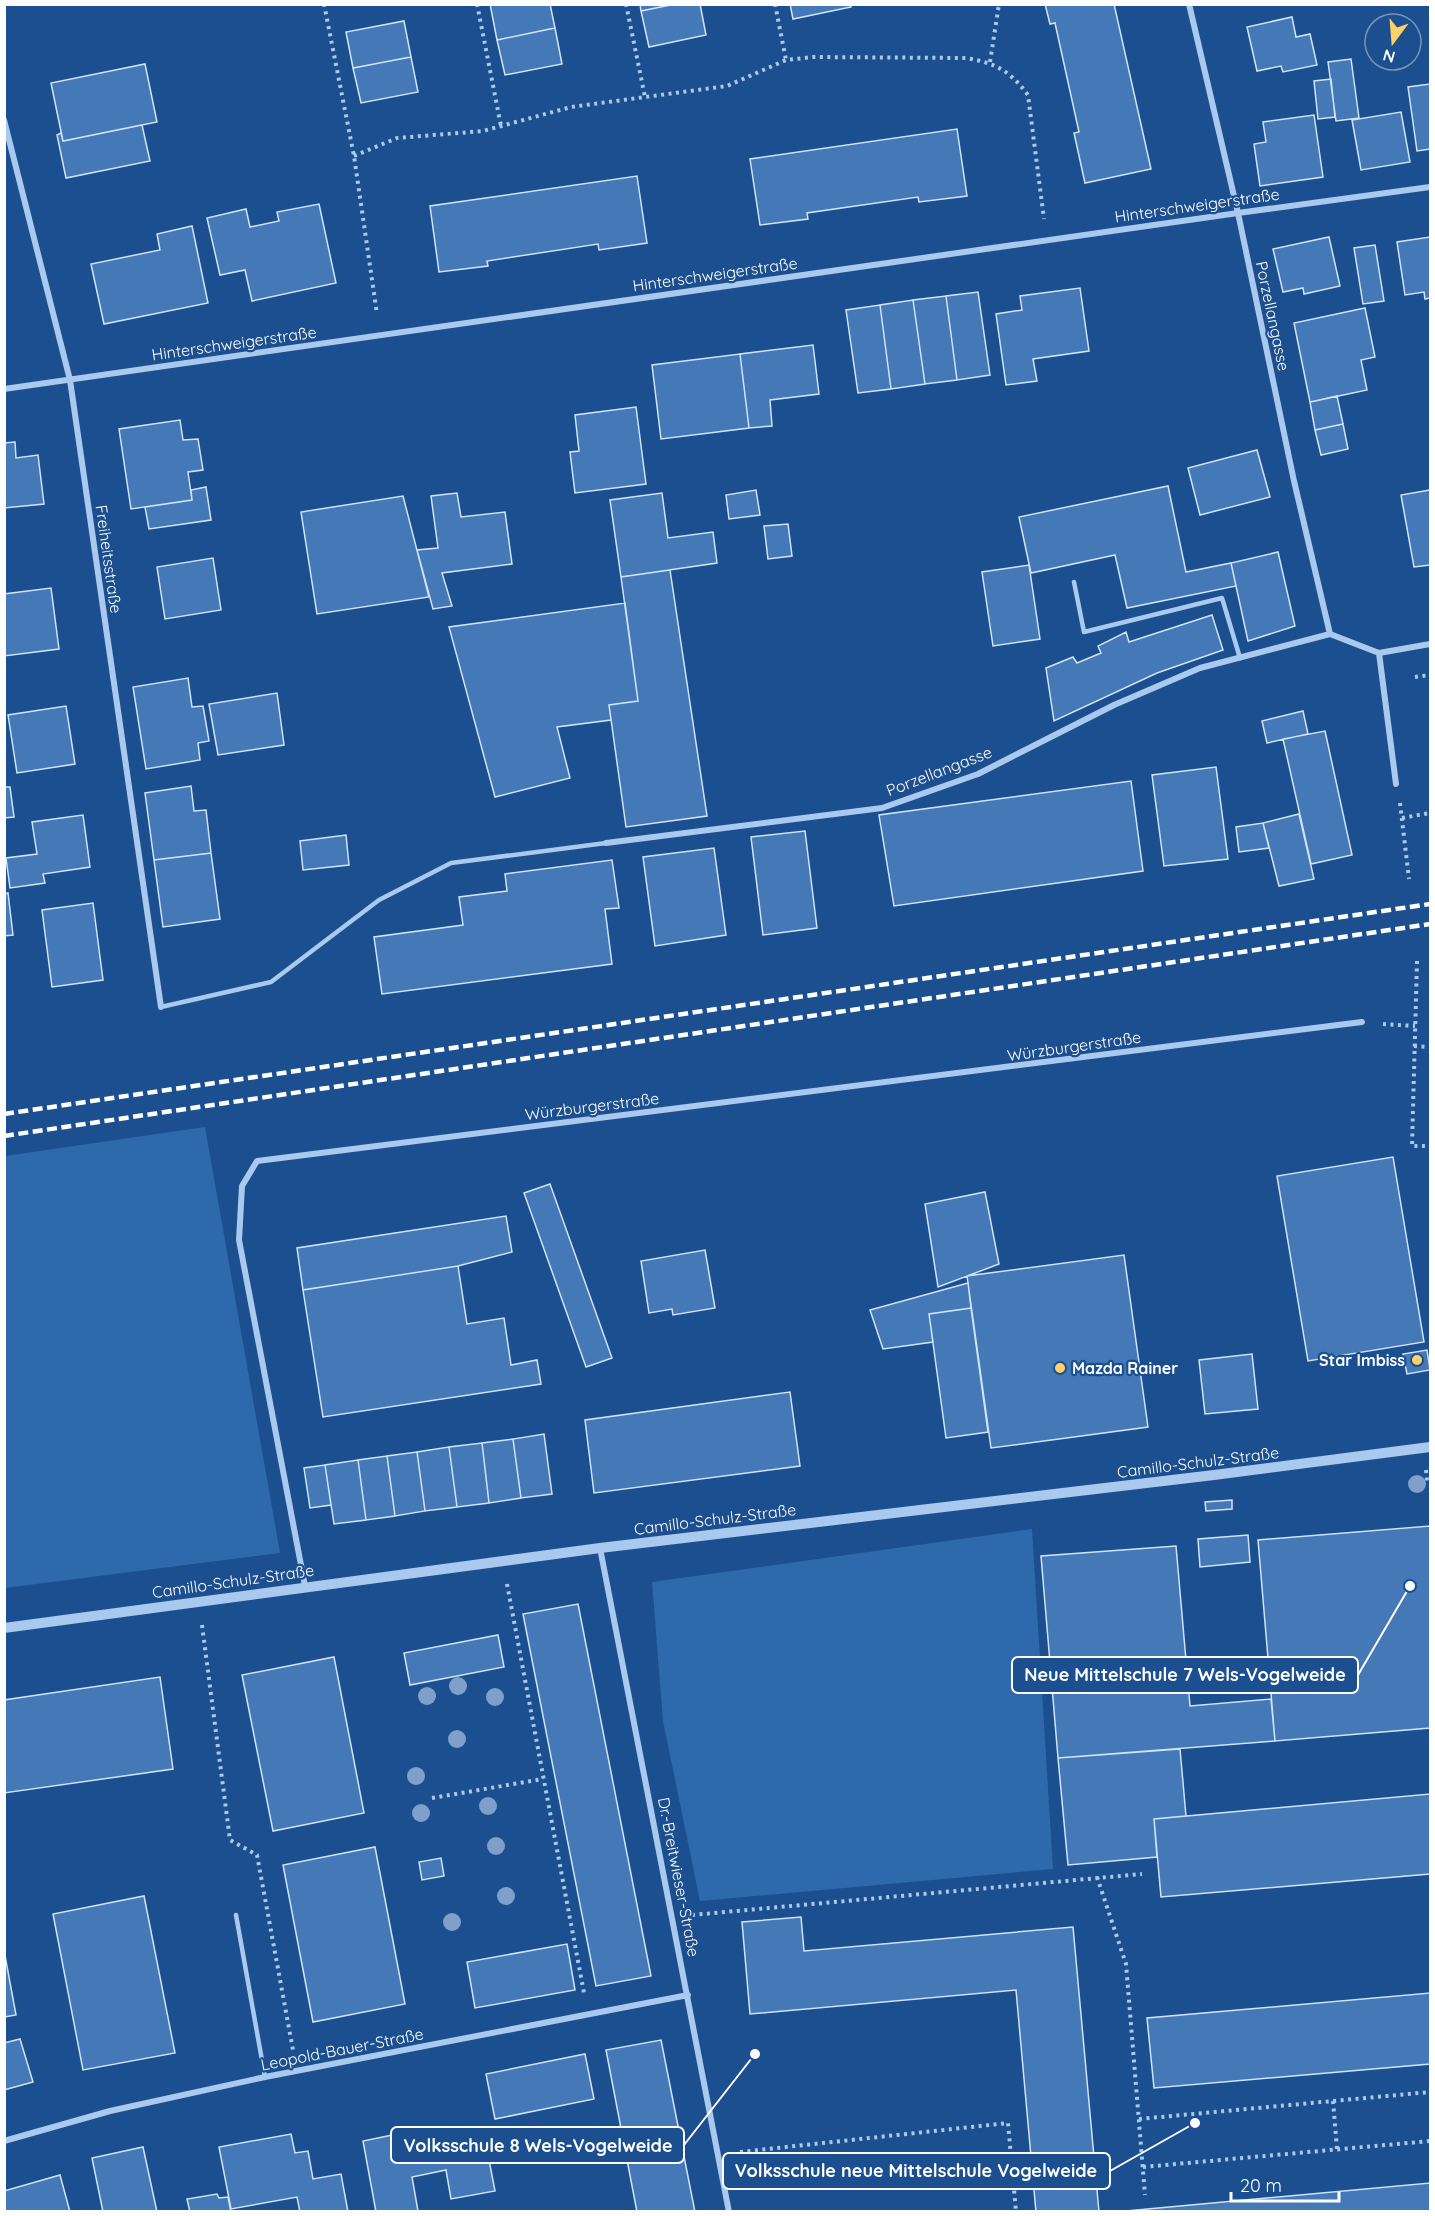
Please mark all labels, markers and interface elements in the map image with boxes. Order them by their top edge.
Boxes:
north arrow [1363,12,1423,72]
text: N [1380,45,1397,68]
street label: Hinterschweigerstraße [1113,184,1281,226]
street label: Hinterschweigerstraße [631,253,799,295]
street label: Porzellangasse [1252,259,1294,373]
street label: Hinterschweigerstraße [150,322,318,364]
street label: Freiheitsstraße [91,503,127,615]
street label: Porzellangasse [883,742,995,800]
street label: Würzburgerstraße [1006,1027,1142,1065]
street label: Würzburgerstraße [524,1088,660,1124]
place label: Star Imbiss [1319,1350,1405,1370]
marker: Star Imbiss [1410,1353,1424,1367]
place label: Mazda Rainer [1072,1358,1178,1378]
marker: Mazda Rainer [1053,1361,1067,1375]
street label: Camillo-Schulz-Straße [1116,1442,1280,1482]
street label: Camillo-Schulz-Straße [633,1499,797,1539]
street label: Camillo-Schulz-Straße [151,1560,315,1602]
callout: Neue Mittelschule 7 Wels-Vogelweide [1012,1657,1358,1693]
text: Neue Mittelschule 7 Wels-Vogelweide [1024,1663,1346,1686]
street label: Dr.-Breitwieser-Straße [654,1796,704,1958]
street label: Leopold-Bauer-Straße [259,2023,425,2075]
callout: Volksschule 8 Wels-Vogelweide [391,2127,684,2163]
text: Volksschule 8 Wels-Vogelweide [403,2134,673,2157]
callout: Volksschule neue Mittelschule Vogelweide [723,2153,1110,2189]
text: Volksschule neue Mittelschule Vogelweide [735,2159,1097,2182]
scale bar [1231,2165,1339,2203]
text: 20 m [1240,2174,1282,2197]

